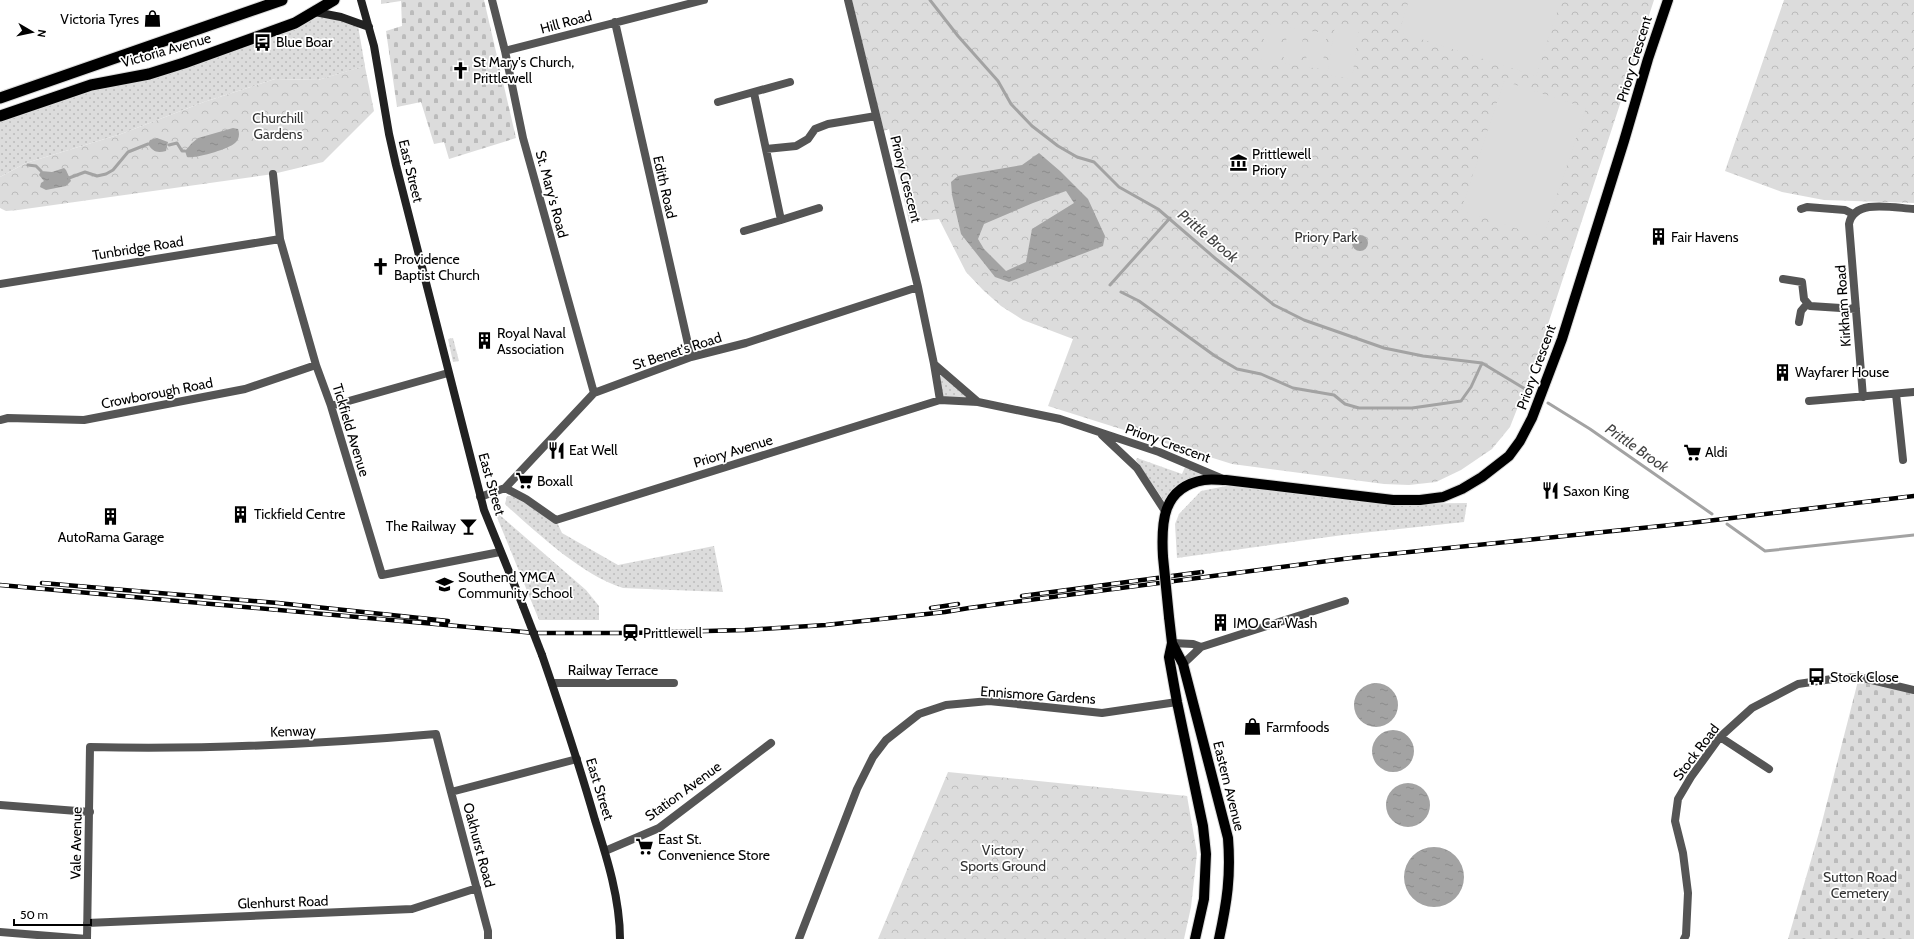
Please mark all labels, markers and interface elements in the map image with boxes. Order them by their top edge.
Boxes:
street label: Hill Road [538,6,594,38]
shop icon: Victoria Tyres [142,9,162,29]
place label: Victoria Tyres [60,10,139,28]
north arrow [12,12,52,52]
street label: Priory Crescent [1612,13,1656,104]
text: N [34,29,49,39]
street label: Victoria Avenue [119,29,213,71]
bus stop icon: Blue Boar [253,32,273,52]
place label: Blue Boar [276,33,333,51]
place label: St Mary's Church, Prittlewell [473,53,574,87]
church icon: St Mary's Church, Prittlewell [450,60,470,80]
park label: Churchill Gardens [252,109,304,143]
street label: Priory Crescent [886,134,926,225]
street label: East Street [395,138,428,205]
place label: Prittlewell Priory [1252,145,1312,179]
street label: St. Mary's Road [532,148,572,240]
museum icon: Prittlewell Priory [1229,152,1249,172]
street label: Edith Road [649,154,681,220]
water label: Prittle Brook [1174,206,1242,267]
building icon: Fair Havens [1648,227,1668,247]
park label: Priory Park [1295,228,1358,246]
place label: Fair Havens [1671,228,1739,246]
street label: Tunbridge Road [91,232,185,264]
place label: Providence Baptist Church [394,250,480,284]
church icon: Providence Baptist Church [371,257,391,277]
street label: Kirkham Road [1831,264,1855,348]
street label: Priory Crescent [1512,322,1560,412]
place label: Royal Naval Association [497,324,567,358]
street label: St Benet's Road [630,328,724,374]
building icon: Royal Naval Association [474,331,494,351]
building icon: Wayfarer House [1772,362,1792,382]
place label: Wayfarer House [1795,363,1889,381]
street label: Crowborough Road [100,373,214,413]
street label: Tickfield Avenue [328,381,374,479]
street label: Priory Crescent [1123,419,1213,467]
water label: Prittle Brook [1602,420,1673,477]
street label: Priory Avenue [691,430,775,472]
restaurant icon: Eat Well [546,440,566,460]
place label: Eat Well [569,441,618,459]
supermarket icon: Aldi [1682,442,1702,462]
place label: Aldi [1705,443,1728,461]
street label: East Street [475,451,510,518]
supermarket icon: Boxall [514,471,534,491]
place label: Boxall [537,472,573,490]
restaurant icon: Saxon King [1540,481,1560,501]
place label: Saxon King [1563,482,1630,500]
building icon: Tickfield Centre [231,504,251,524]
place label: Tickfield Centre [254,505,345,523]
building icon: AutoRama Garage [101,507,121,527]
bar icon: The Railway [459,516,479,536]
place label: The Railway [386,517,456,535]
place label: AutoRama Garage [58,528,164,546]
place label: Southend YMCA Community School [458,568,573,602]
school or university icon: Southend YMCA Community School [435,575,455,595]
building icon: IMO Car Wash [1210,613,1230,633]
place label: IMO Car Wash [1233,614,1317,632]
station icon: Prittlewell [620,623,640,643]
place label: Prittlewell [643,624,703,642]
street label: Railway Terrace [568,661,658,679]
bus stop icon: Stock Close [1807,667,1827,687]
place label: Stock Close [1830,668,1899,686]
street label: Ennismore Gardens [980,682,1096,708]
shop icon: Farmfoods [1243,717,1263,737]
place label: Farmfoods [1266,718,1330,736]
street label: Stock Road [1669,720,1723,784]
street label: Kenway [270,721,316,741]
street label: Eastern Avenue [1209,739,1249,833]
street label: East Street [582,756,618,823]
street label: Station Avenue [641,757,725,825]
street label: Oakhurst Road [459,801,499,889]
street label: Vale Avenue [66,807,86,879]
place label: East St. Convenience Store [658,830,770,864]
supermarket icon: East St. Convenience Store [635,837,655,857]
park label: Victory Sports Ground [960,841,1046,875]
park label: Sutton Road Cemetery [1823,868,1897,902]
street label: Glenhurst Road [237,891,329,913]
scale bar [14,901,91,927]
text: 50 m [20,907,48,922]

